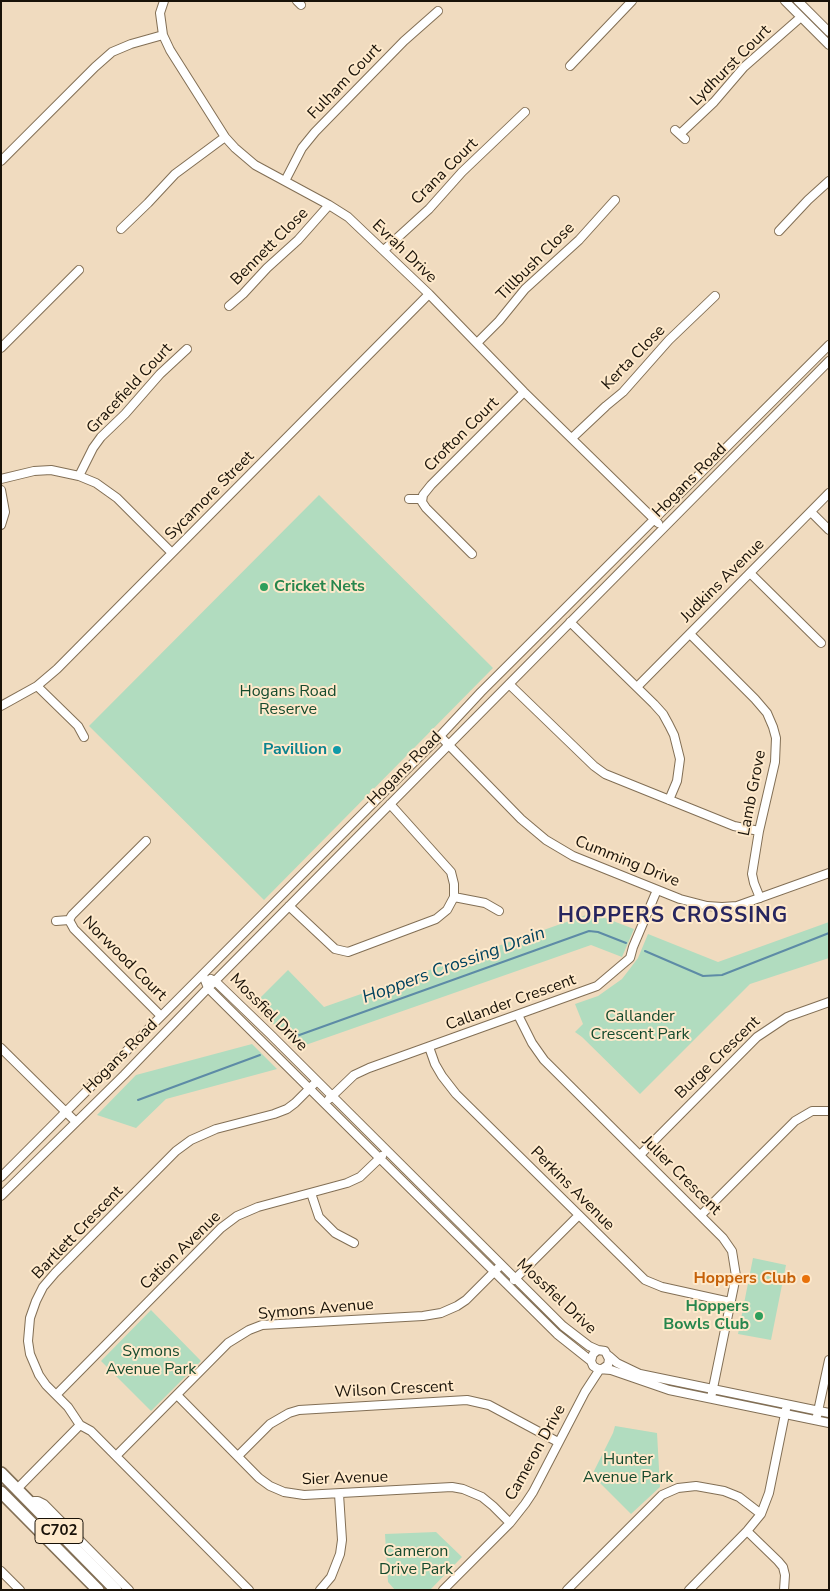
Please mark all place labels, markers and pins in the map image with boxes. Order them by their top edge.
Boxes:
place label: Cricket Nets [274,577,365,597]
marker: Cricket Nets [258,581,270,593]
place label: Pavillion [263,740,327,760]
marker: Pavillion [331,744,343,756]
place label: Hoppers Club [693,1269,796,1289]
marker: Hoppers Club [800,1273,812,1285]
place label: Hoppers Bowls Club [663,1297,749,1335]
marker: Hoppers Bowls Club [753,1310,765,1322]

